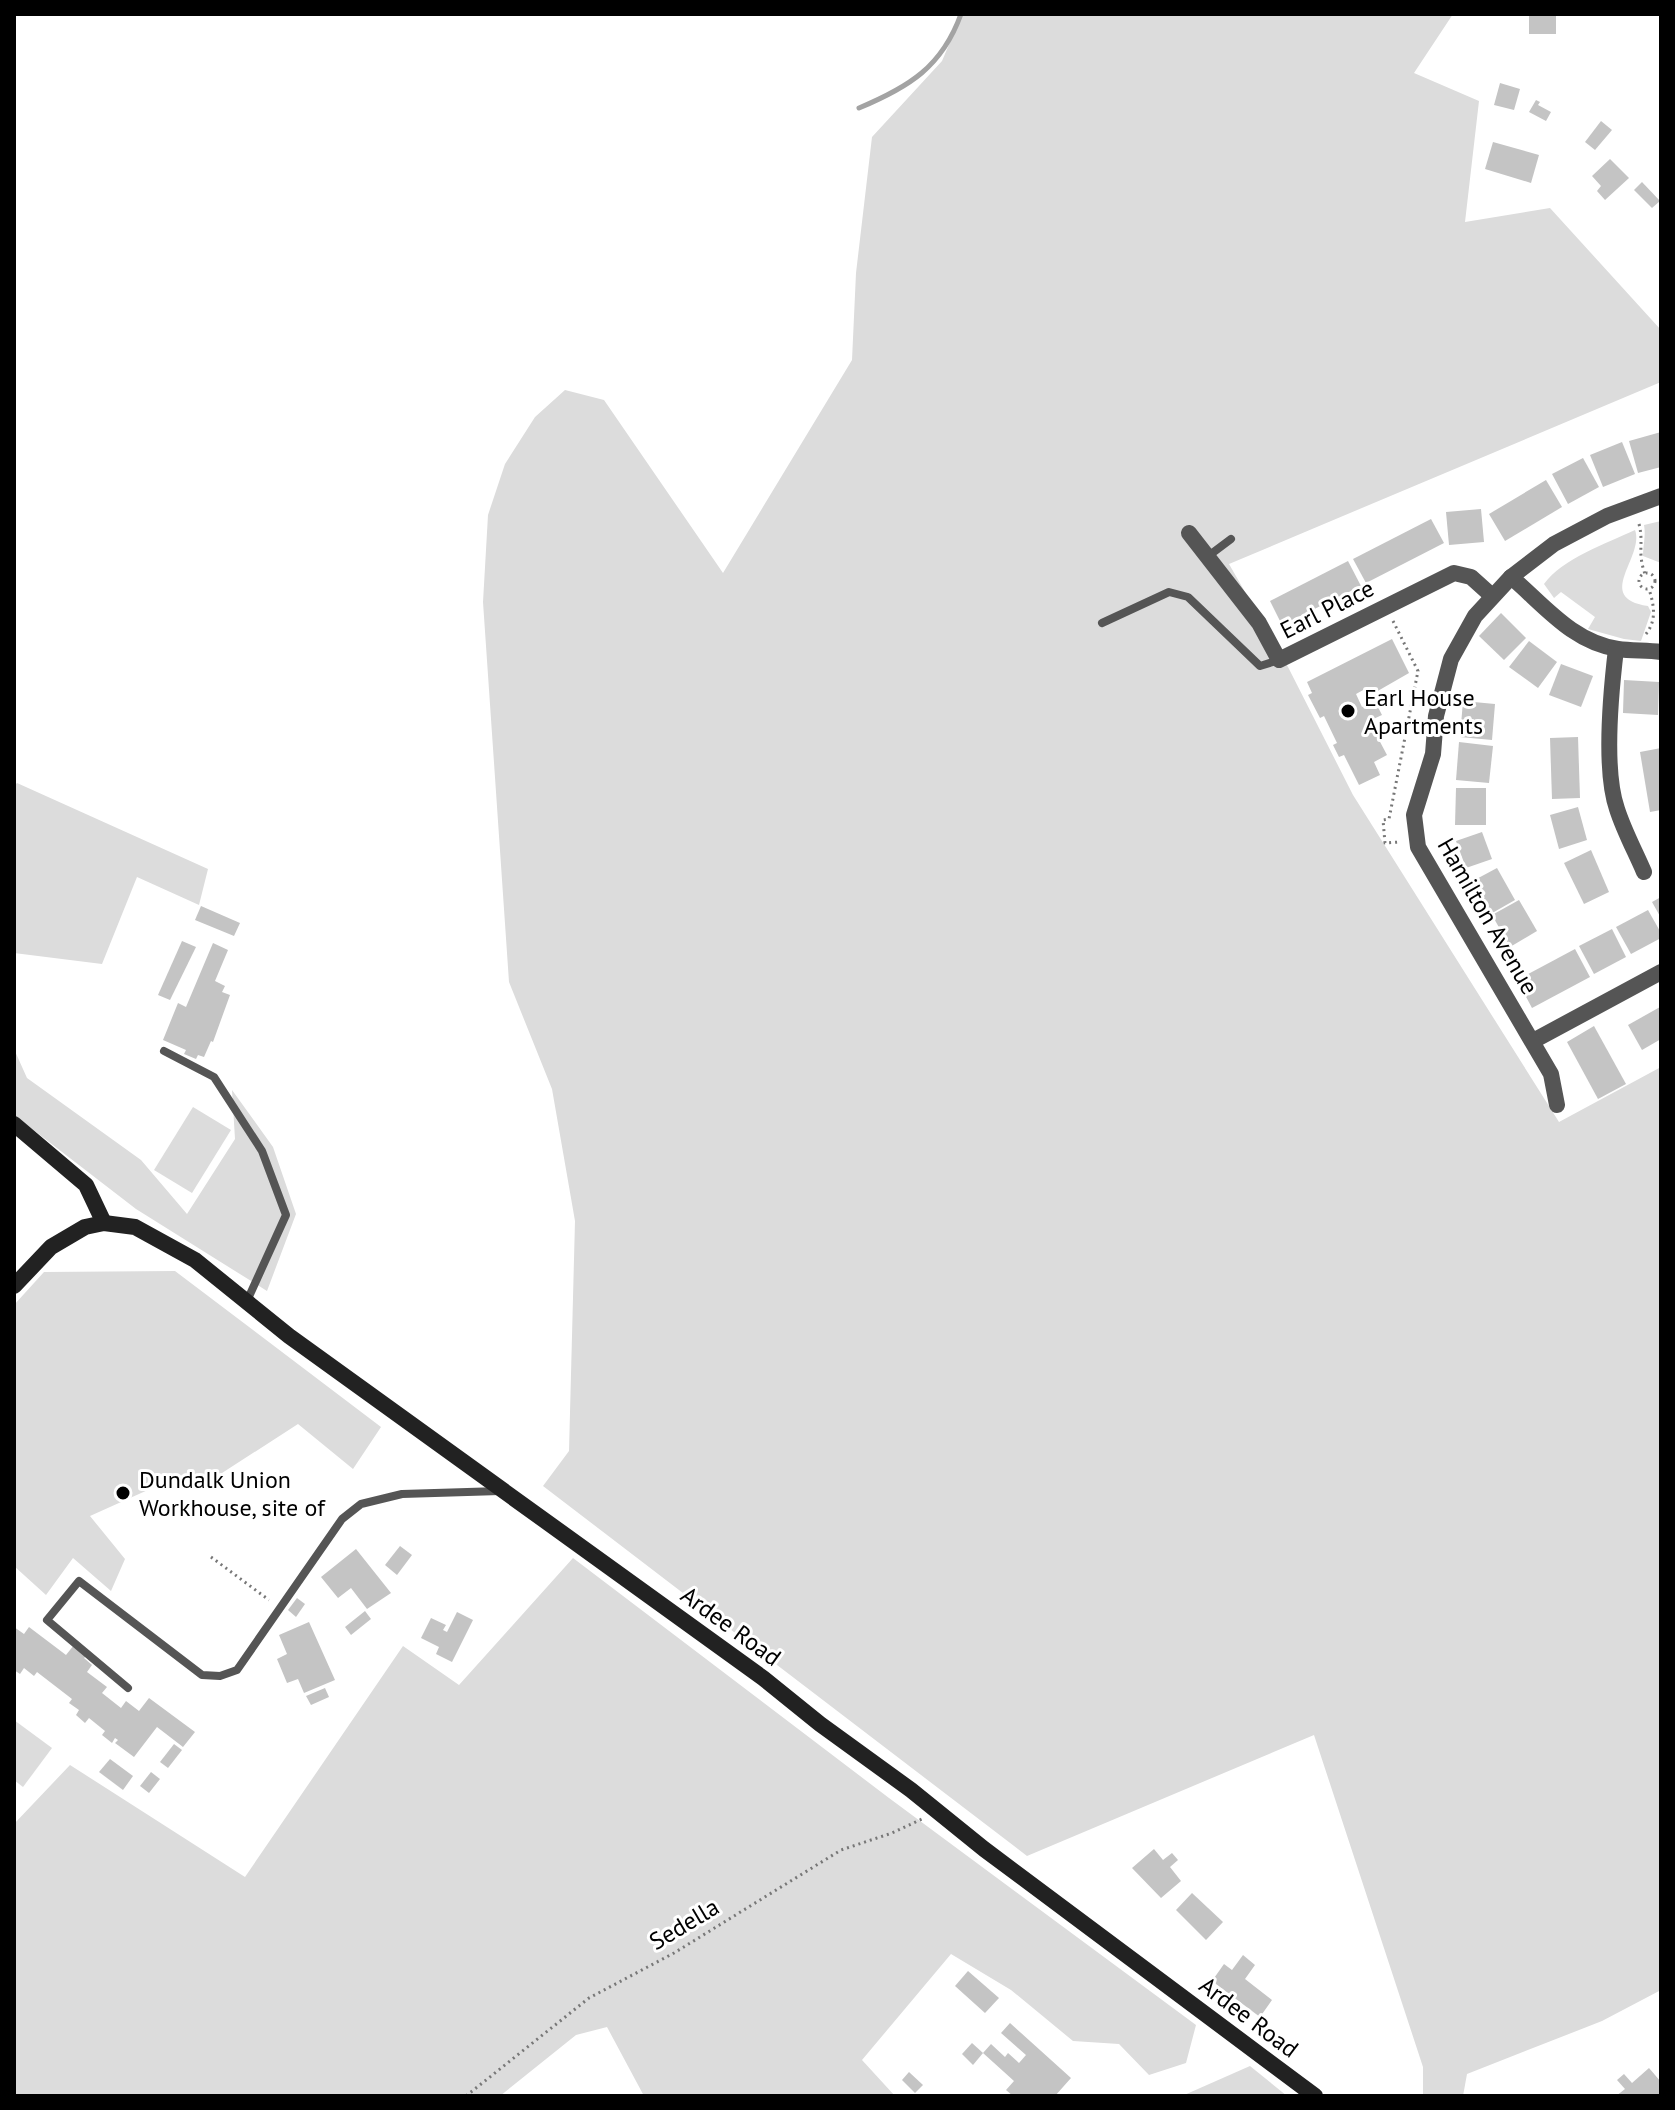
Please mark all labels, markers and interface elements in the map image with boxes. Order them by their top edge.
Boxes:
street label: Earl Place [1275,572,1379,646]
place label: Earl House Apartments [1364,682,1483,741]
marker: Earl House Apartments [1339,702,1357,720]
street label: Hamilton Avenue [1431,832,1545,1000]
place label: Dundalk Union Workhouse, site of [139,1464,326,1523]
marker: Dundalk Union Workhouse, site of [114,1484,132,1502]
street label: Ardee Road [675,1579,787,1673]
street label: Sedella [643,1891,725,1957]
street label: Ardee Road [1193,1970,1305,2064]

